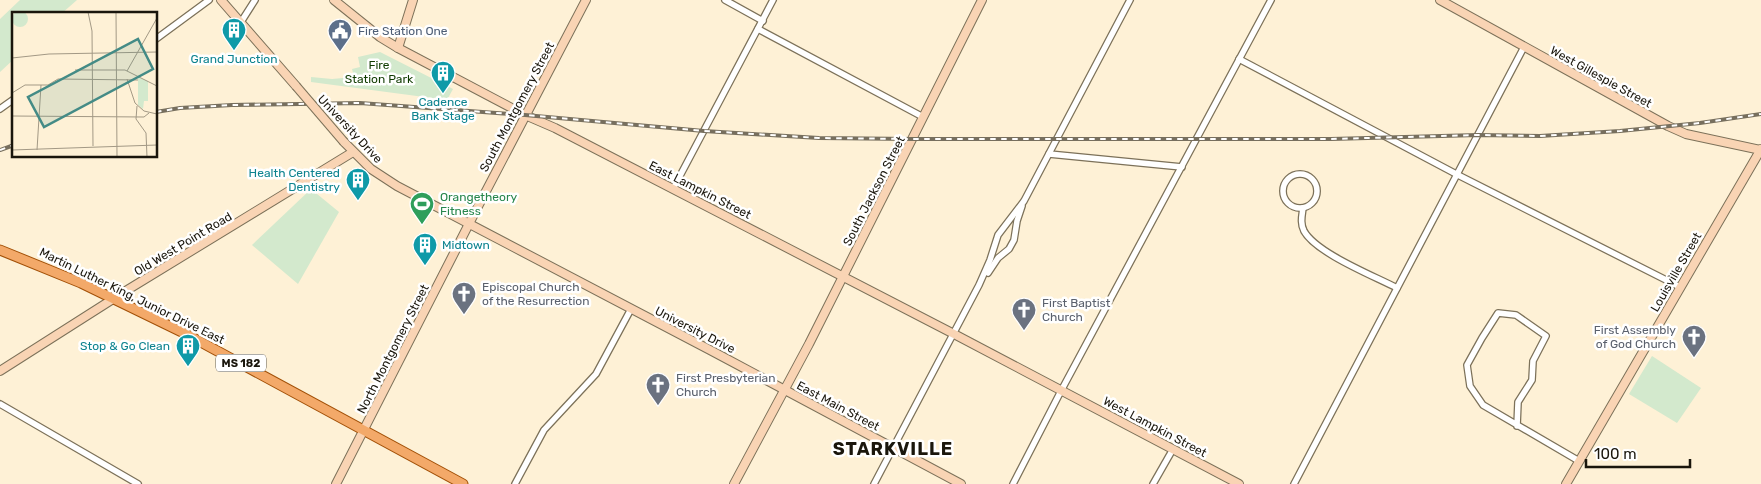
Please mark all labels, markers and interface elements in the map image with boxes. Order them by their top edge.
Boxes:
inset map [12,12,158,158]
building icon: Grand Junction [221,17,247,51]
public building icon: Fire Station One [327,18,353,52]
place label: Fire Station One [358,24,448,38]
street label: South Montgomery Street [477,40,557,174]
street label: West Gillespie Street [1548,43,1655,111]
place label: Grand Junction [190,52,278,66]
park label: Fire Station Park [345,58,414,86]
building icon: Cadence Bank Stage [430,60,456,94]
street label: University Drive [315,92,385,166]
place label: Cadence Bank Stage [411,95,475,123]
street label: South Jackson Street [840,134,908,248]
street label: East Lampkin Street [647,158,754,222]
place label: Health Centered Dentistry [249,166,340,194]
building icon: Health Centered Dentistry [345,167,371,201]
place label: Orangetheory Fitness [440,190,517,218]
sports icon: Orangetheory Fitness [409,191,435,225]
street label: Old West Point Road [132,209,234,279]
street label: Louisville Street [1648,230,1705,314]
building icon: Midtown [412,232,438,266]
place label: Midtown [442,238,490,252]
street label: Martin Luther King, Junior Drive East [37,245,227,347]
place label: Episcopal Church of the Resurrection [482,280,589,308]
church icon: Episcopal Church of the Resurrection [451,281,477,315]
street label: North Montgomery Street [354,282,432,416]
place label: First Baptist Church [1042,296,1111,324]
church icon: First Baptist Church [1011,297,1037,331]
street label: University Drive [653,304,738,356]
place label: First Assembly of God Church [1594,323,1676,351]
church icon: First Assembly of God Church [1681,324,1707,358]
building icon: Stop & Go Clean [175,333,201,367]
place label: Stop & Go Clean [80,339,170,353]
road number: MS 182 [216,354,266,372]
place label: First Presbyterian Church [676,371,776,399]
church icon: First Presbyterian Church [645,372,671,406]
street label: East Main Street [794,378,882,434]
street label: West Lampkin Street [1101,394,1209,460]
scale bar [1586,436,1690,468]
district label: STARKVILLE [833,438,953,460]
text: 100 m [1594,445,1636,463]

